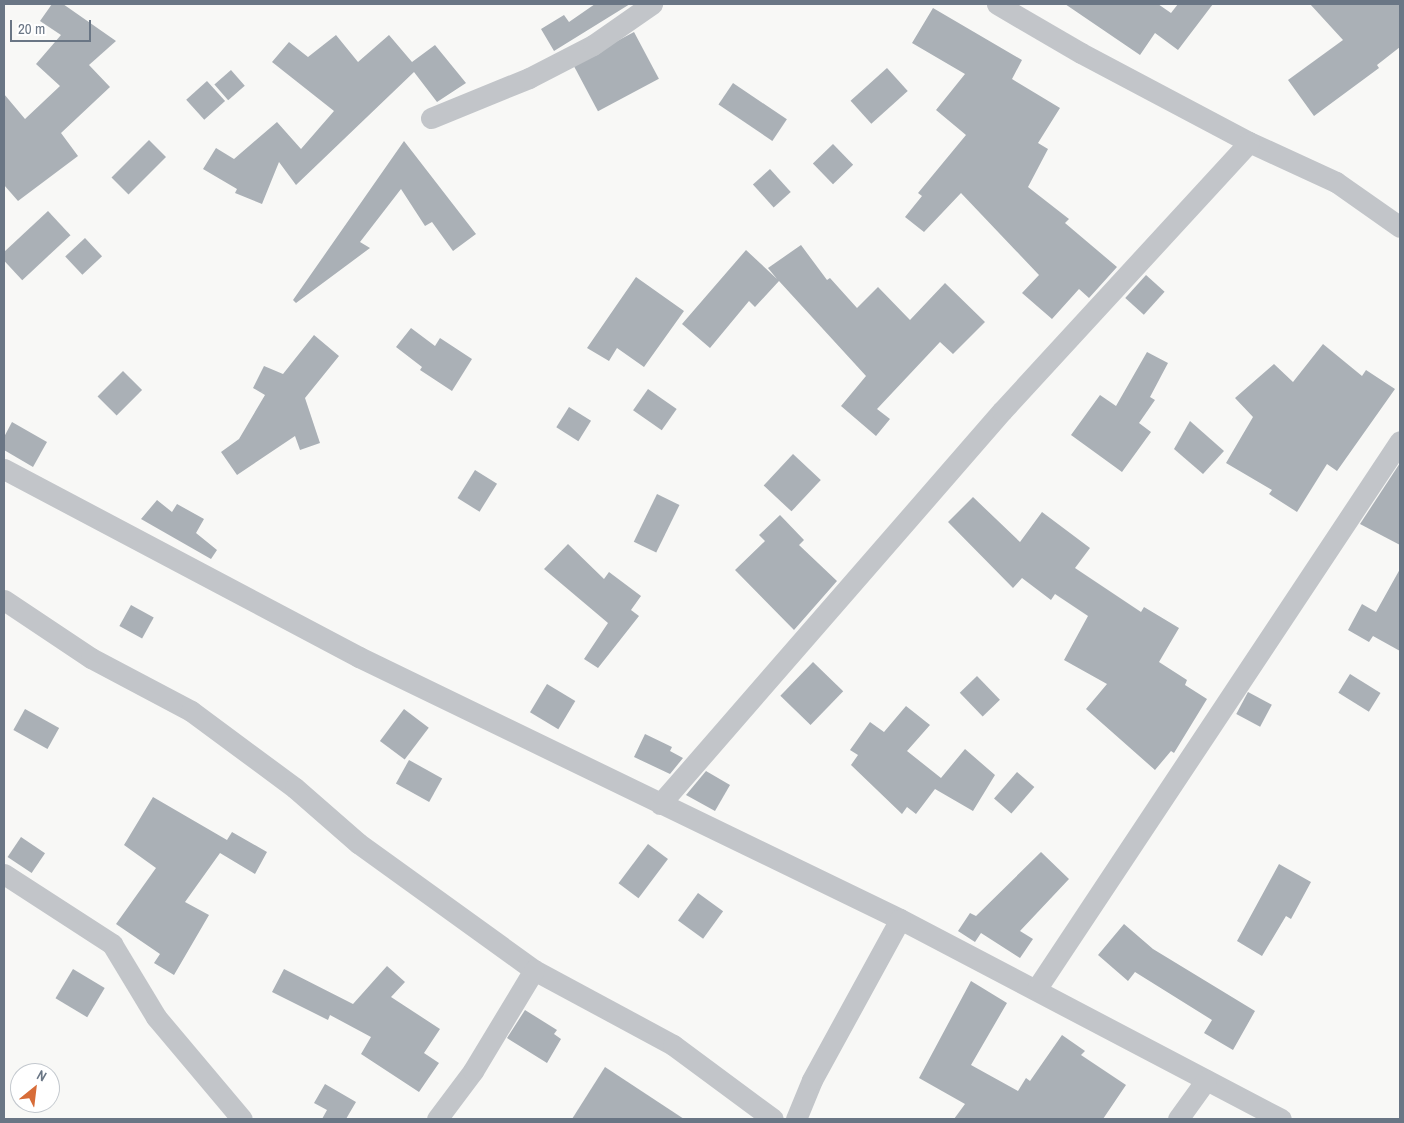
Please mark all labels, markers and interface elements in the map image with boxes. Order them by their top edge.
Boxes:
scale bar [12,10,94,42]
text: 20 m [18,18,45,39]
north arrow [10,1063,60,1113]
text: N [34,1066,50,1086]

